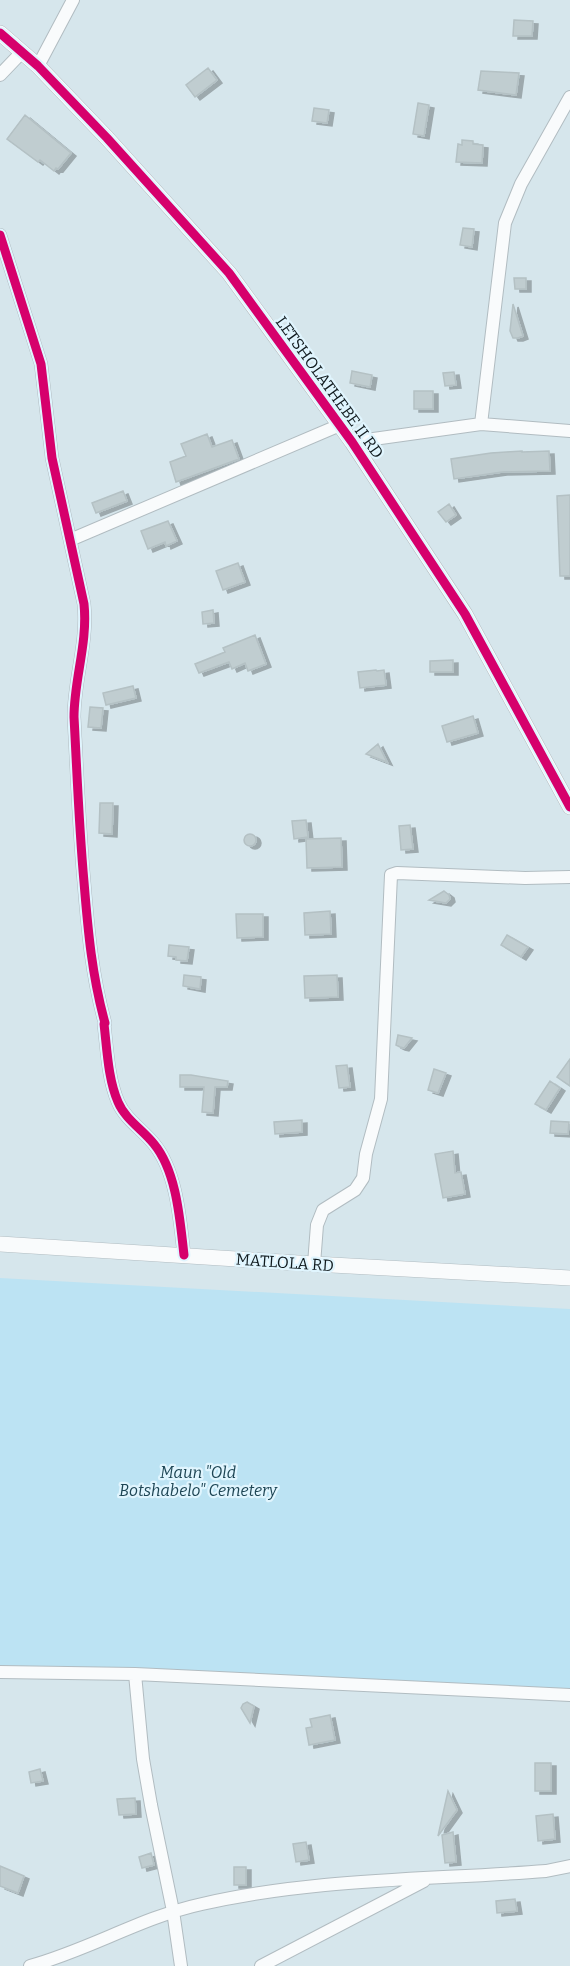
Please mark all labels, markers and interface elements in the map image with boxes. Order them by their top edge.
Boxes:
street label: LETSHOLATHEBE II RD [272,313,388,462]
street label: MATLOLA RD [235,1250,335,1275]
park label: Maun "Old Botshabelo" Cemetery [119,1463,278,1500]

